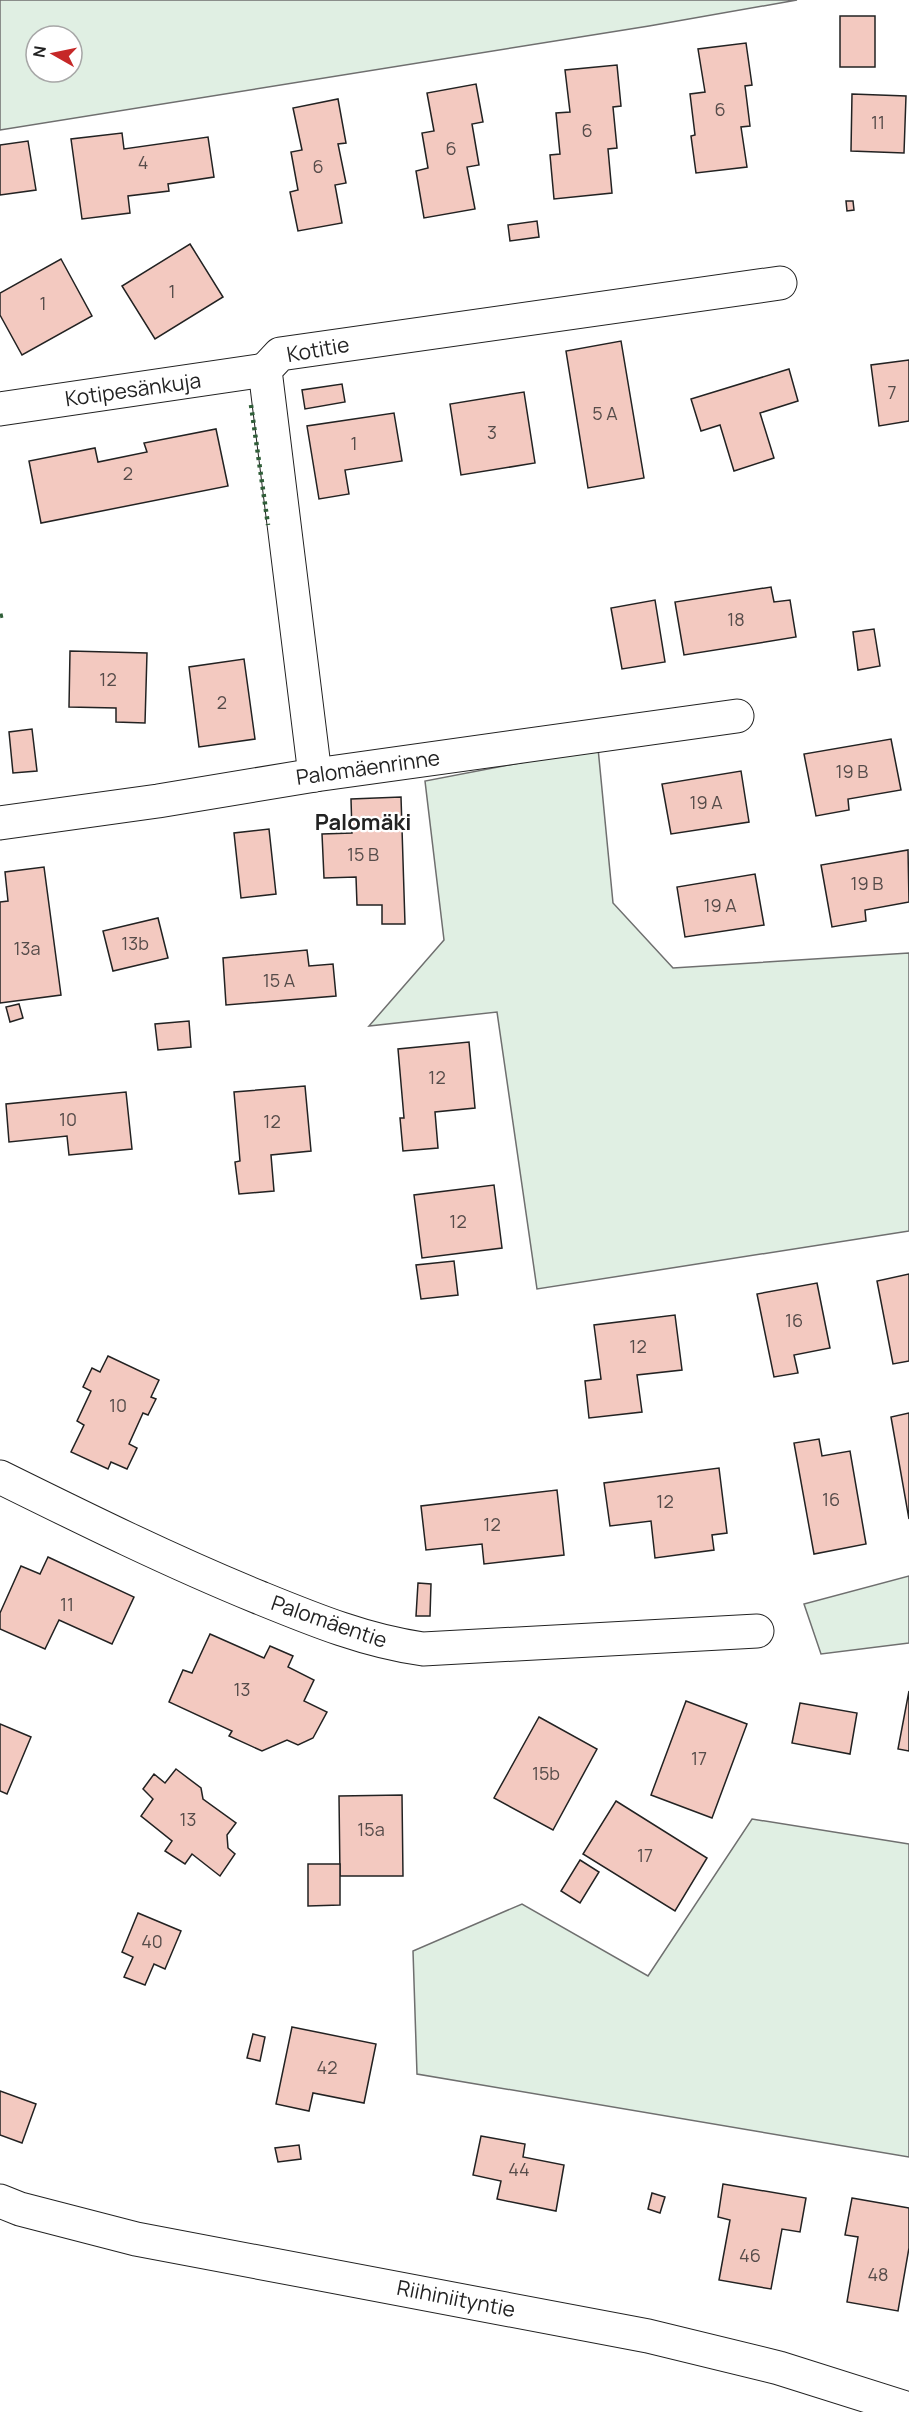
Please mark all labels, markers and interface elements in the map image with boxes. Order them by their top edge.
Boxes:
north arrow [24,24,84,84]
text: N [27,44,51,59]
house number: 6 [714,97,726,121]
house number: 11 [871,110,885,134]
house number: 6 [581,118,593,142]
house number: 6 [445,136,457,160]
house number: 4 [138,150,148,174]
house number: 6 [312,154,324,178]
house number: 1 [168,279,176,303]
house number: 1 [39,291,47,315]
street label: Kotitie [284,330,351,368]
street label: Kotipesänkuja [63,366,203,412]
house number: 7 [887,380,897,404]
house number: 5 A [592,401,618,425]
house number: 3 [487,420,497,444]
house number: 1 [350,431,358,455]
house number: 2 [123,461,133,485]
house number: 18 [727,607,745,631]
house number: 12 [99,667,117,691]
house number: 2 [217,690,227,714]
street label: Palomäenrinne [294,743,441,791]
house number: 19 B [836,759,868,783]
house number: 19 A [689,790,723,814]
district label: Palomäki [315,807,411,837]
house number: 15 B [347,842,379,866]
house number: 19 B [851,871,883,895]
house number: 19 A [703,893,737,917]
house number: 13b [121,931,149,955]
house number: 13a [14,936,40,960]
house number: 15 A [263,968,296,992]
house number: 12 [428,1065,446,1089]
house number: 10 [59,1107,77,1131]
house number: 12 [263,1109,281,1133]
house number: 12 [449,1209,467,1233]
house number: 16 [785,1308,803,1332]
house number: 12 [629,1334,647,1358]
house number: 10 [109,1393,127,1417]
house number: 16 [822,1487,840,1511]
house number: 12 [656,1489,674,1513]
house number: 12 [483,1512,501,1536]
street label: Palomäentie [268,1588,391,1654]
house number: 11 [60,1592,74,1616]
house number: 13 [234,1677,250,1701]
house number: 17 [691,1746,707,1770]
house number: 15b [532,1761,560,1785]
house number: 13 [180,1807,196,1831]
house number: 15a [357,1817,385,1841]
house number: 17 [637,1843,653,1867]
house number: 40 [141,1929,163,1953]
house number: 42 [317,2055,337,2079]
house number: 44 [508,2157,530,2181]
house number: 46 [739,2243,761,2267]
house number: 48 [867,2262,889,2286]
street label: Riihiniityntie [395,2273,518,2323]

